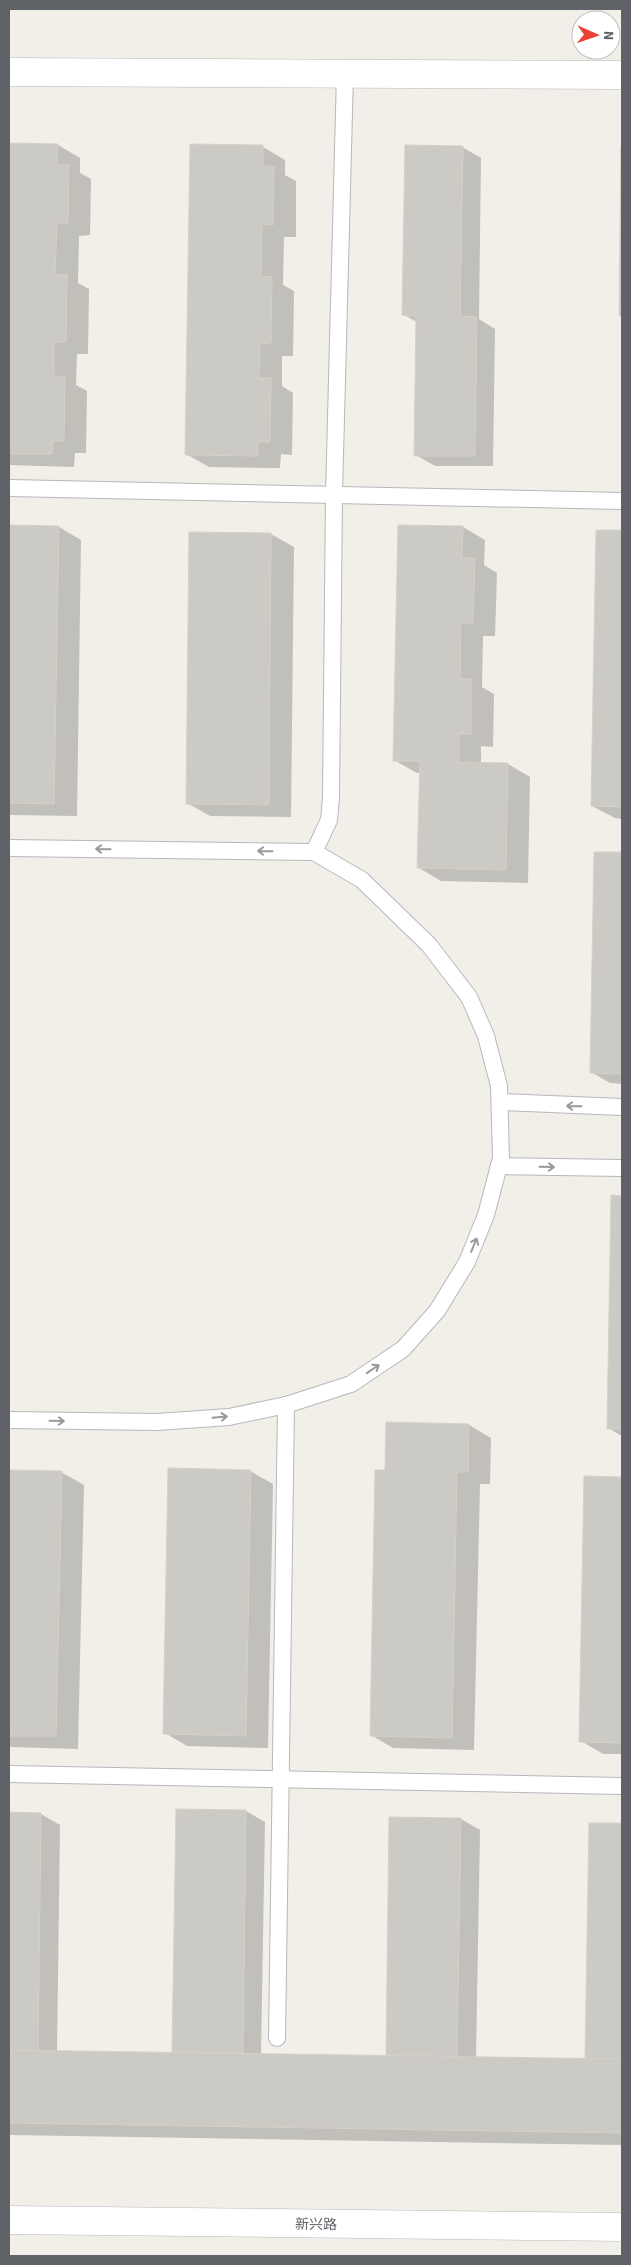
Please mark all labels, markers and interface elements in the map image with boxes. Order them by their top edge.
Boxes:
north arrow [571,10,621,60]
text: N [598,30,618,40]
one-way arrow [95,844,111,854]
one-way arrow [257,846,274,856]
one-way arrow [566,1101,582,1111]
one-way arrow [539,1162,555,1172]
one-way arrow [470,1238,479,1253]
one-way arrow [366,1364,380,1374]
one-way arrow [211,1413,227,1422]
one-way arrow [49,1416,65,1426]
street label: 新兴路 [295,2215,337,2235]

